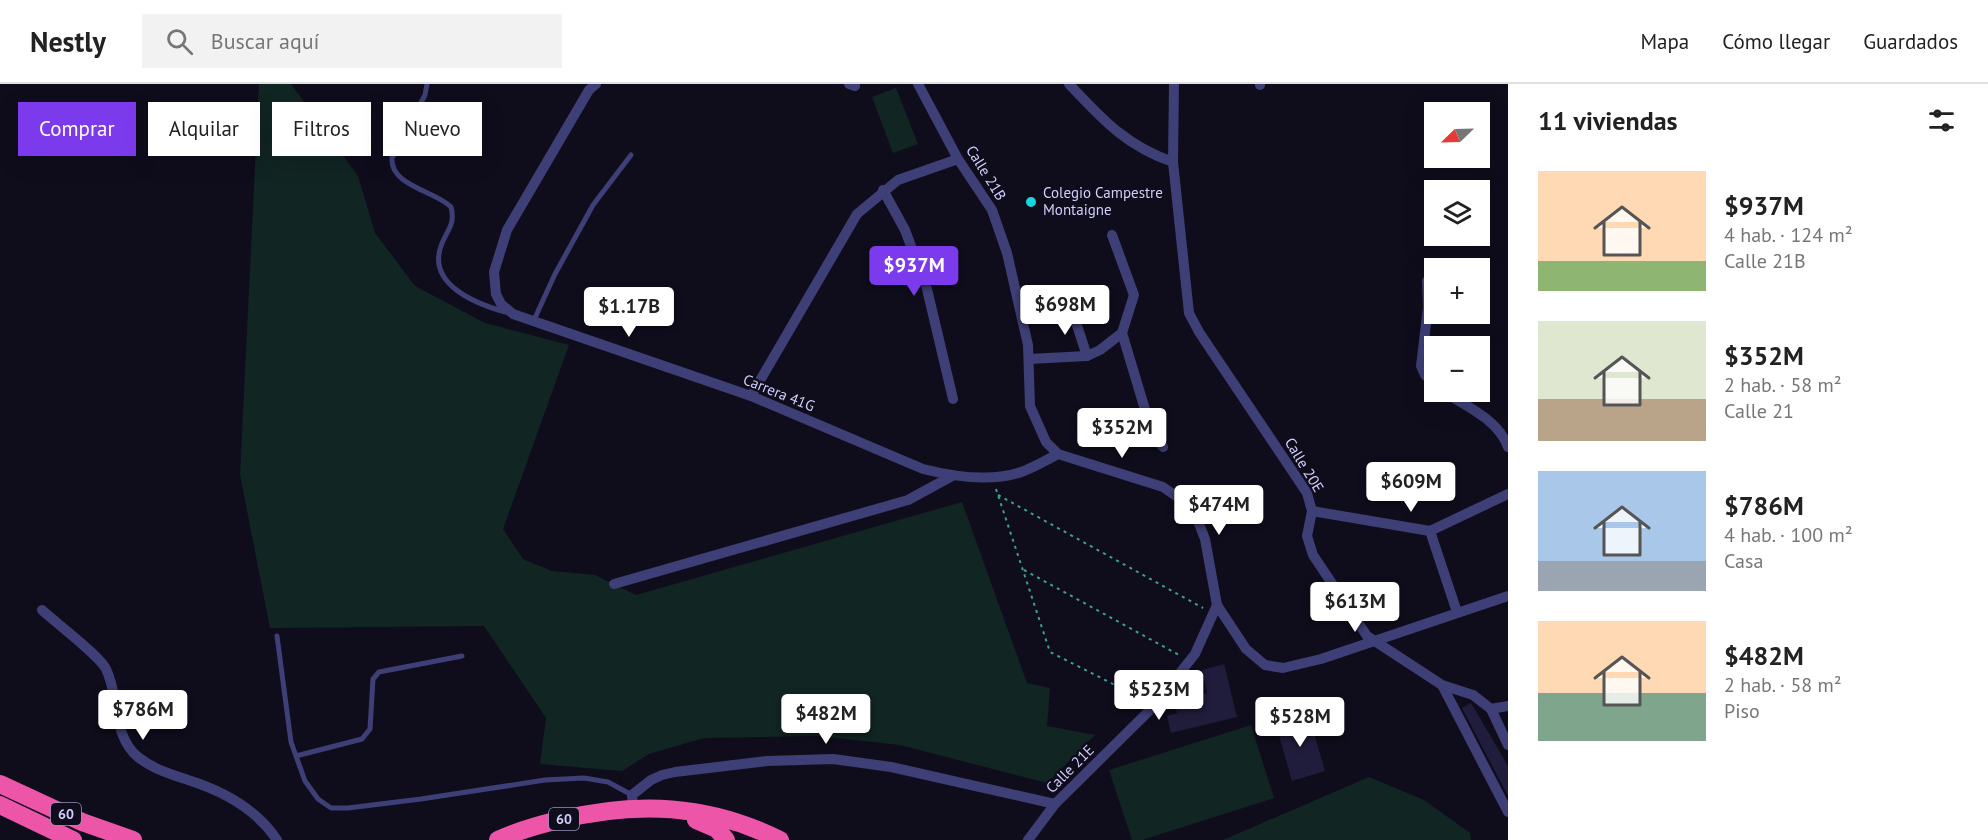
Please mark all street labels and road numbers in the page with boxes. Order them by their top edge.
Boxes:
street label: Calle 21B [962,142,1011,204]
street label: Carrera 41G [741,370,818,416]
street label: Calle 20E [1281,434,1328,496]
street label: Calle 21E [1042,741,1098,797]
road number: 60 [51,803,81,825]
road number: 60 [549,808,579,830]

